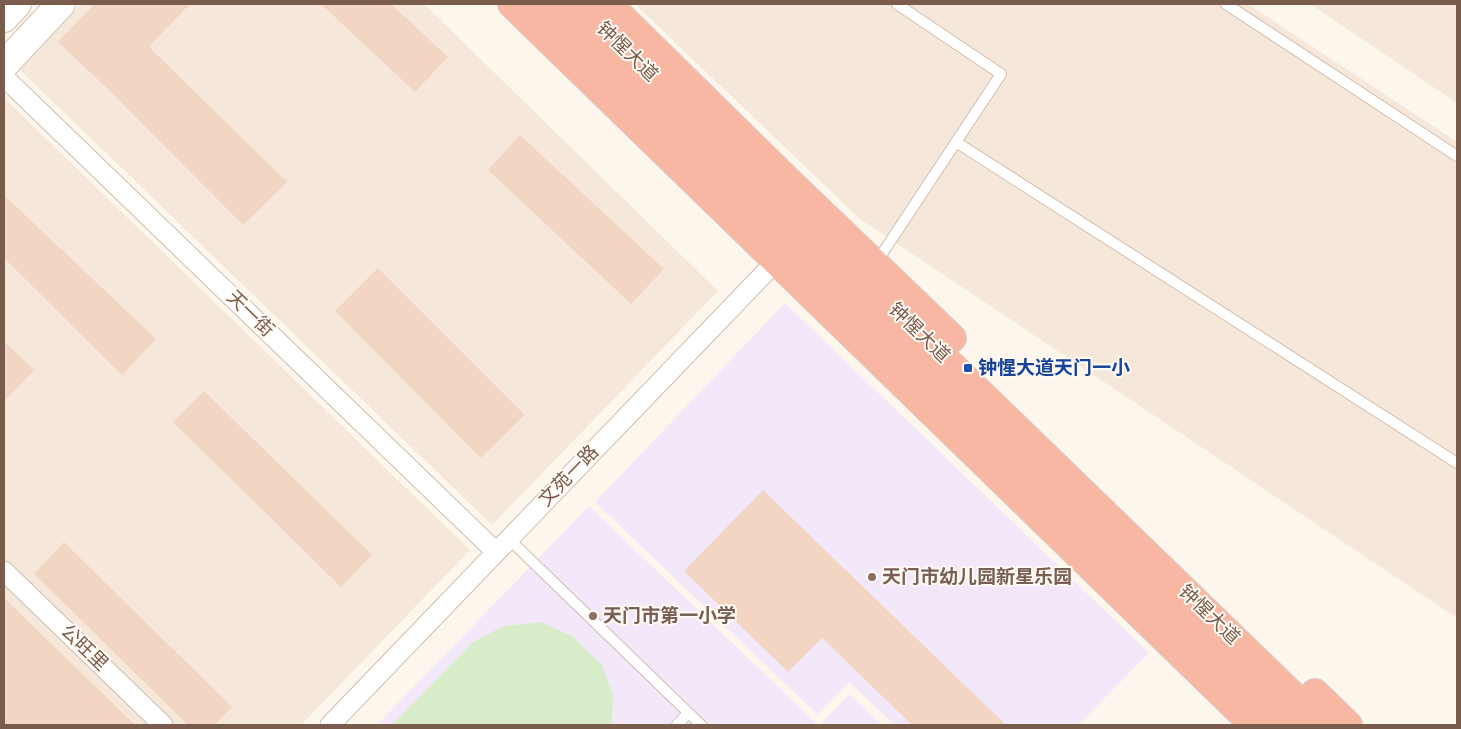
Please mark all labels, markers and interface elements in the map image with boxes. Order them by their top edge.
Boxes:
street label: 钟惺大道 [593,18,662,85]
street label: 天一街 [223,287,278,341]
street label: 钟惺大道 [885,299,954,366]
place label: 钟惺大道天门一小 [978,357,1130,378]
marker: 钟惺大道天门一小 [962,362,974,374]
street label: 文苑一路 [535,441,602,510]
place label: 天门市幼儿园新星乐园 [882,566,1072,587]
marker: 天门市幼儿园新星乐园 [866,571,878,583]
street label: 钟惺大道 [1175,581,1244,648]
place label: 天门市第一小学 [603,605,736,626]
marker: 天门市第一小学 [587,610,599,622]
street label: 公旺里 [57,621,112,675]

